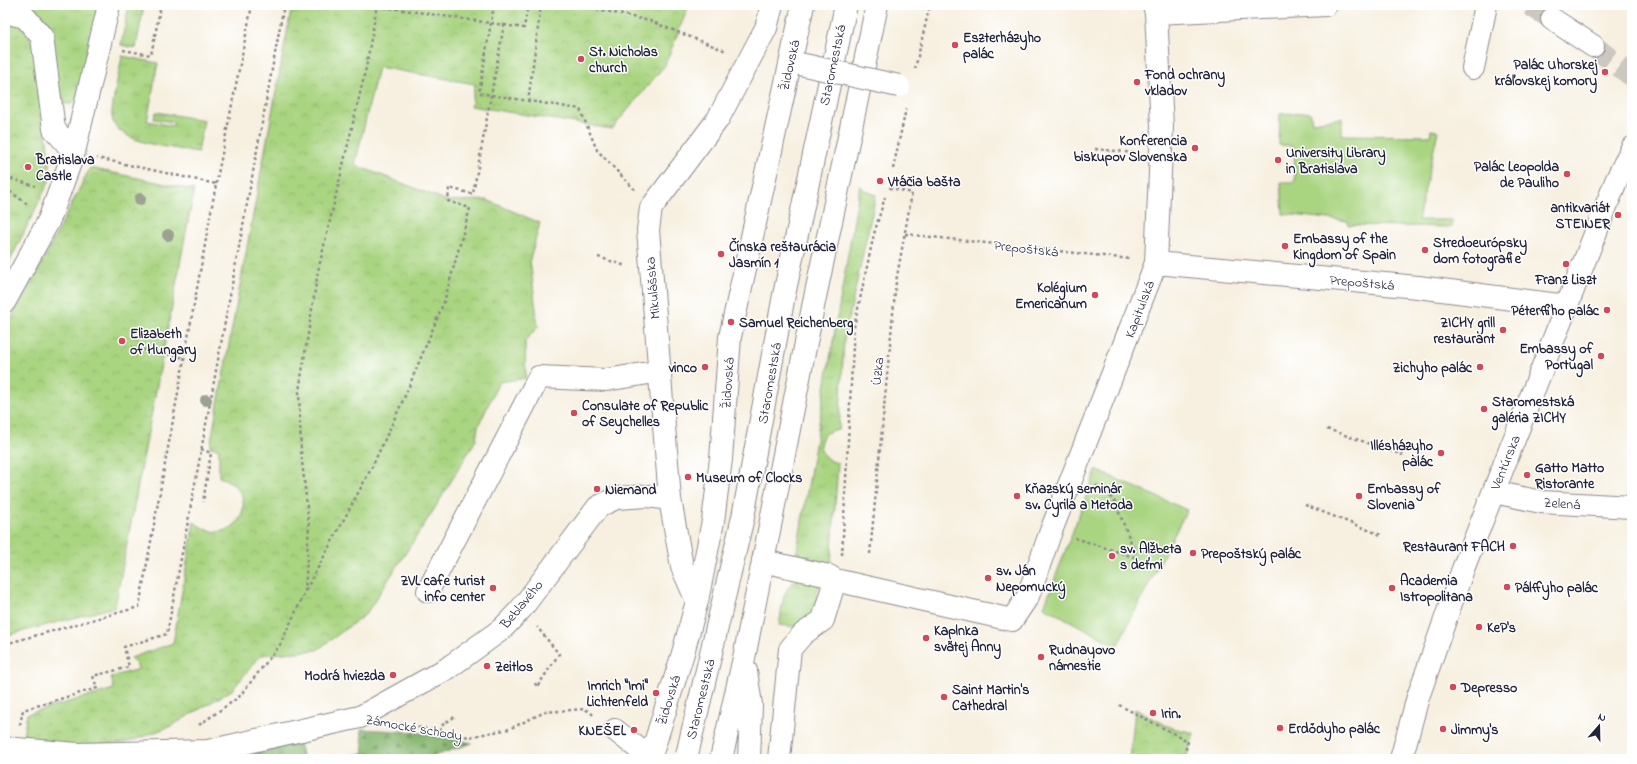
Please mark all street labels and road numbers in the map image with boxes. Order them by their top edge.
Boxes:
street label: Staromestská [815,23,852,108]
street label: Židovská [774,38,806,93]
street label: Prepoštská [992,236,1059,263]
street label: Mikulášska [640,256,667,320]
street label: Prepoštská [1329,270,1395,297]
street label: Kapitulská [1120,278,1161,341]
street label: Staromestská [753,341,788,426]
street label: Úzka [867,356,890,386]
street label: Židovská [716,357,741,409]
street label: Ventúrska [1485,432,1527,494]
street label: Zelená [1543,493,1581,516]
street label: Beblavého [495,576,549,635]
street label: Staromestská [681,657,722,742]
street label: Židovská [652,673,687,728]
street label: Zámocké schody [363,710,464,748]

